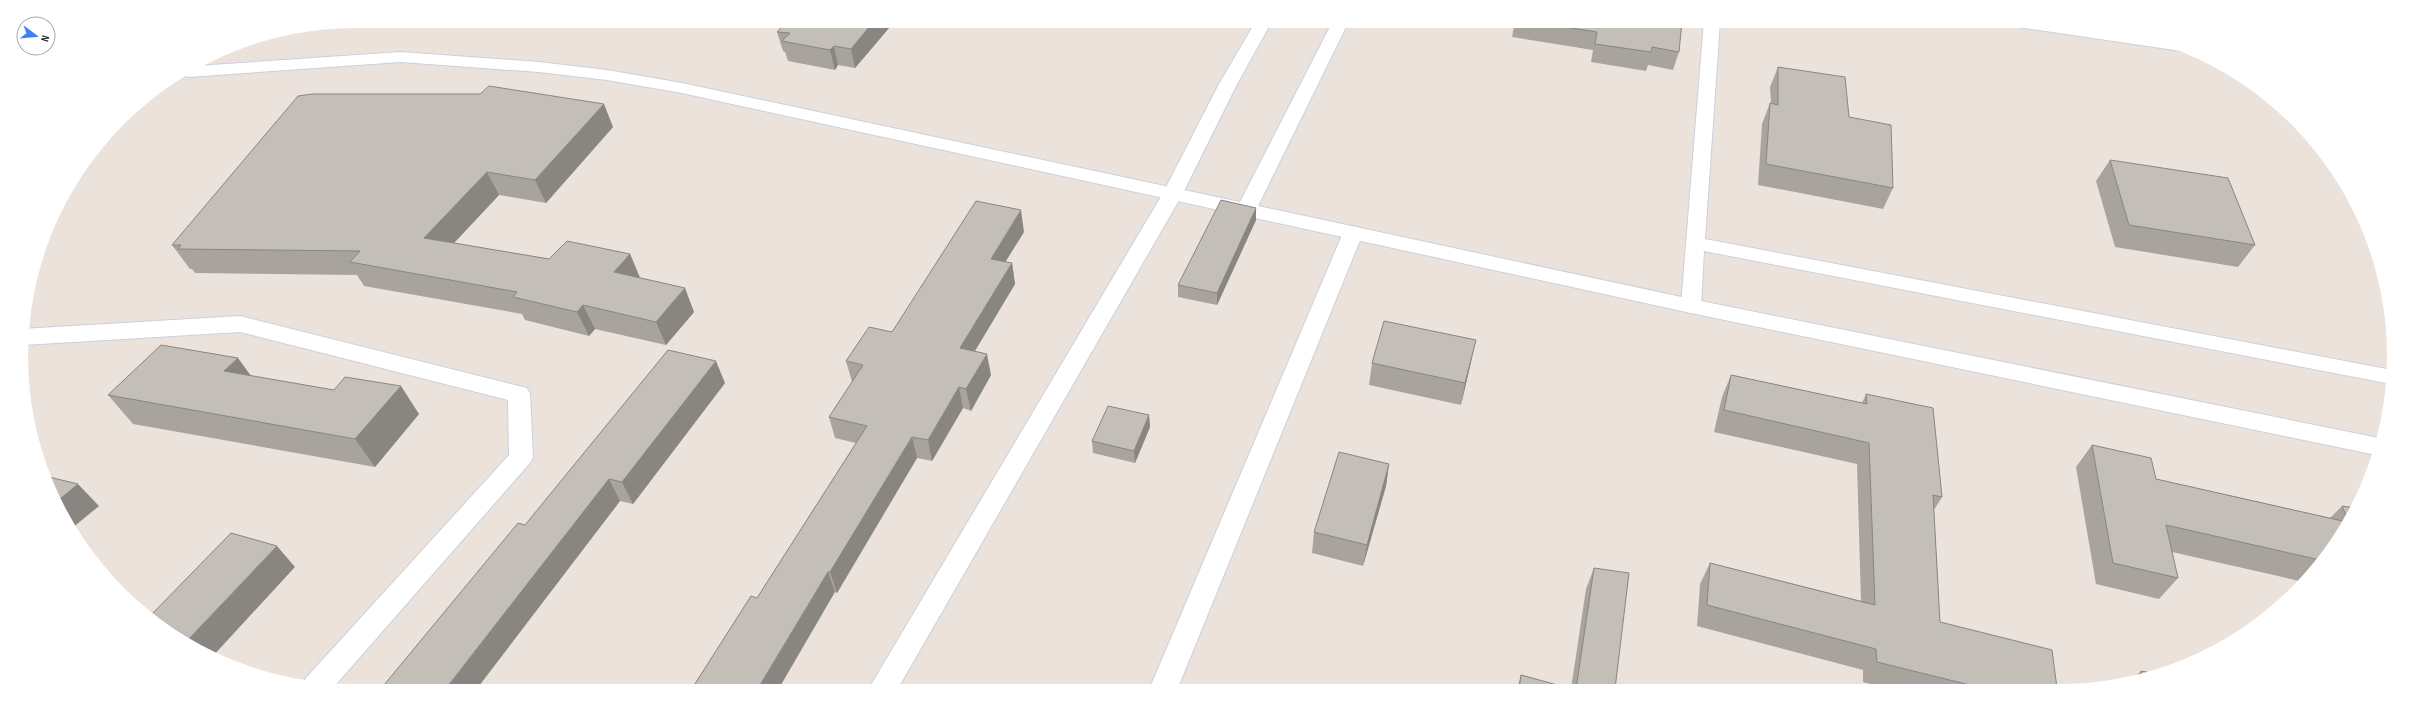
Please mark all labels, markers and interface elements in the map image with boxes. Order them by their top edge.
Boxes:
north arrow [16,16,56,56]
text: N [38,34,52,43]

